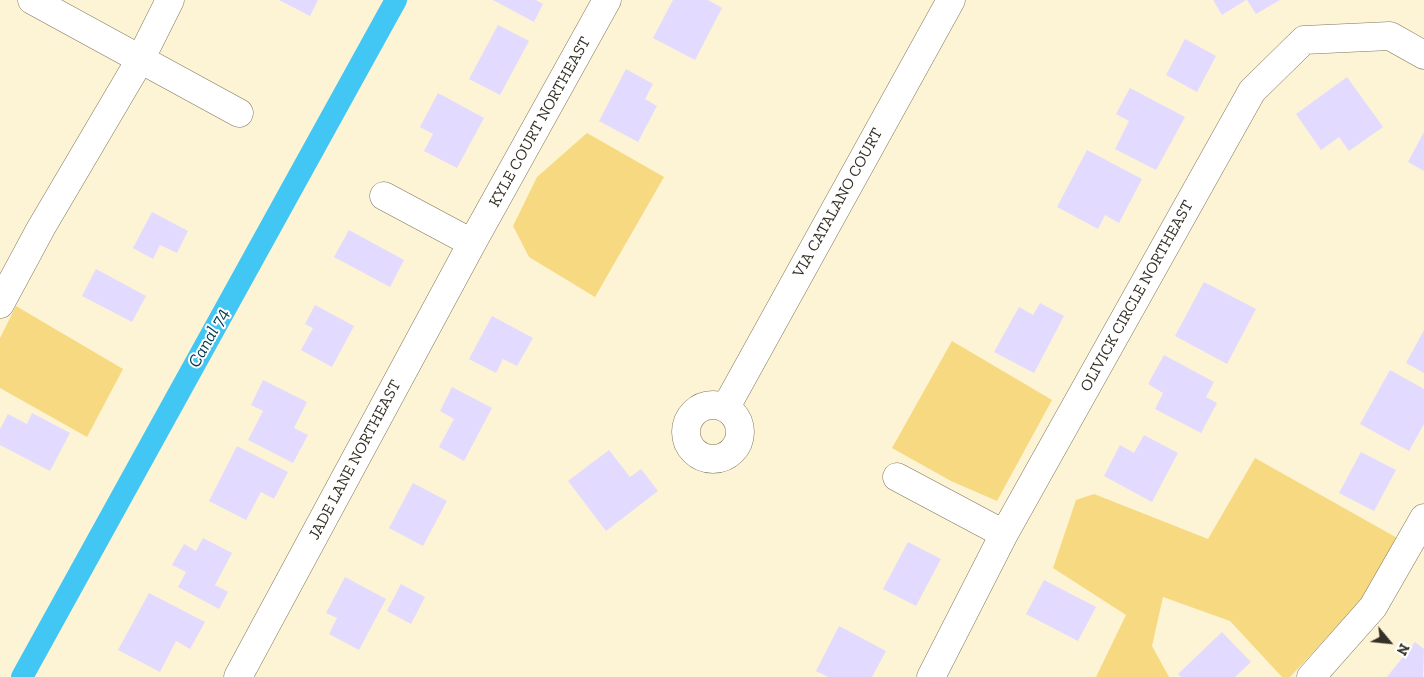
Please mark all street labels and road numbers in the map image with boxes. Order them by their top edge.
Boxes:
street label: KYLE COURT NORTHEAST [485,34,595,210]
street label: VIA CATALANO COURT [789,125,887,281]
street label: OLIVICK CIRCLE NORTHEAST [1076,197,1198,395]
street label: JADE LANE NORTHEAST [305,377,405,543]

